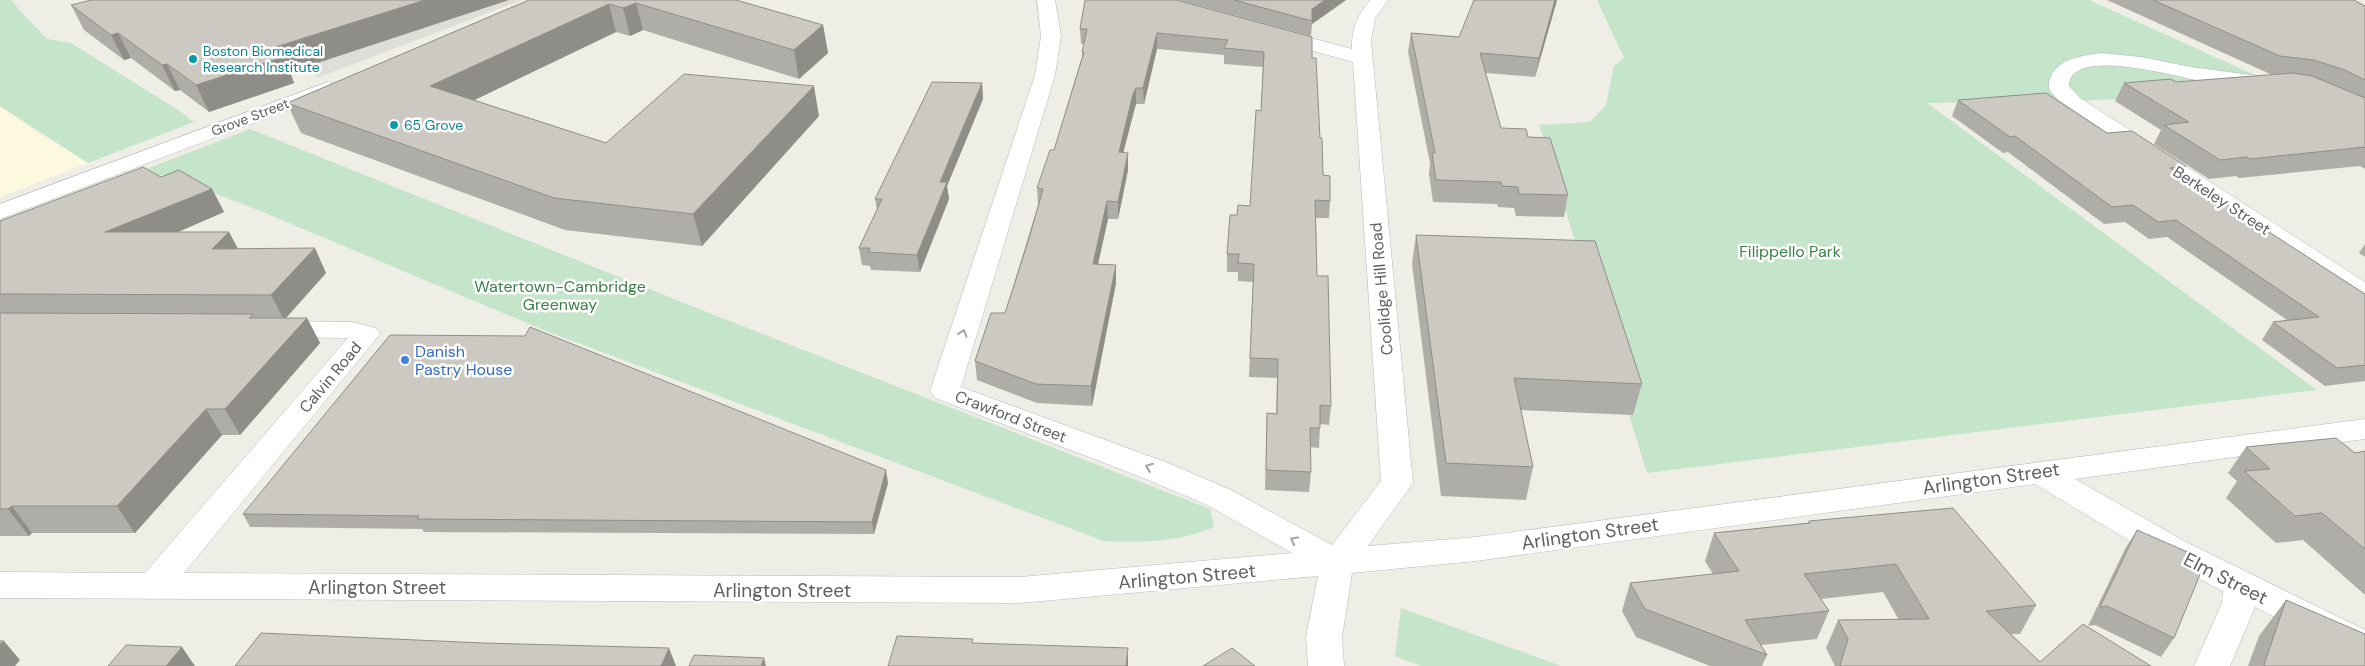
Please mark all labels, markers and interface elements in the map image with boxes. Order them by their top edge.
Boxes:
place label: Boston Biomedical Research Institute [203,42,323,76]
marker: Boston Biomedical Research Institute [187,53,199,65]
street label: Grove Street [209,94,291,140]
place label: 65 Grove [404,116,463,134]
marker: 65 Grove [388,119,400,131]
street label: Berkeley Street [2169,161,2274,240]
street label: Coolidge Hill Road [1365,222,1398,356]
park label: Filippello Park [1739,241,1841,262]
park label: Watertown-Cambridge Greenway [474,276,646,315]
one-way arrow [957,329,967,338]
street label: Calvin Road [294,337,366,417]
place label: Danish Pastry House [415,341,512,380]
marker: Danish Pastry House [399,354,411,366]
street label: Crawford Street [952,386,1070,447]
street label: Arlington Street [1921,456,2061,500]
one-way arrow [1145,463,1154,473]
street label: Arlington Street [1520,511,1660,555]
one-way arrow [1290,536,1299,546]
street label: Elm Street [2180,547,2272,610]
street label: Arlington Street [1117,558,1257,595]
street label: Arlington Street [308,575,446,600]
street label: Arlington Street [713,578,851,603]

